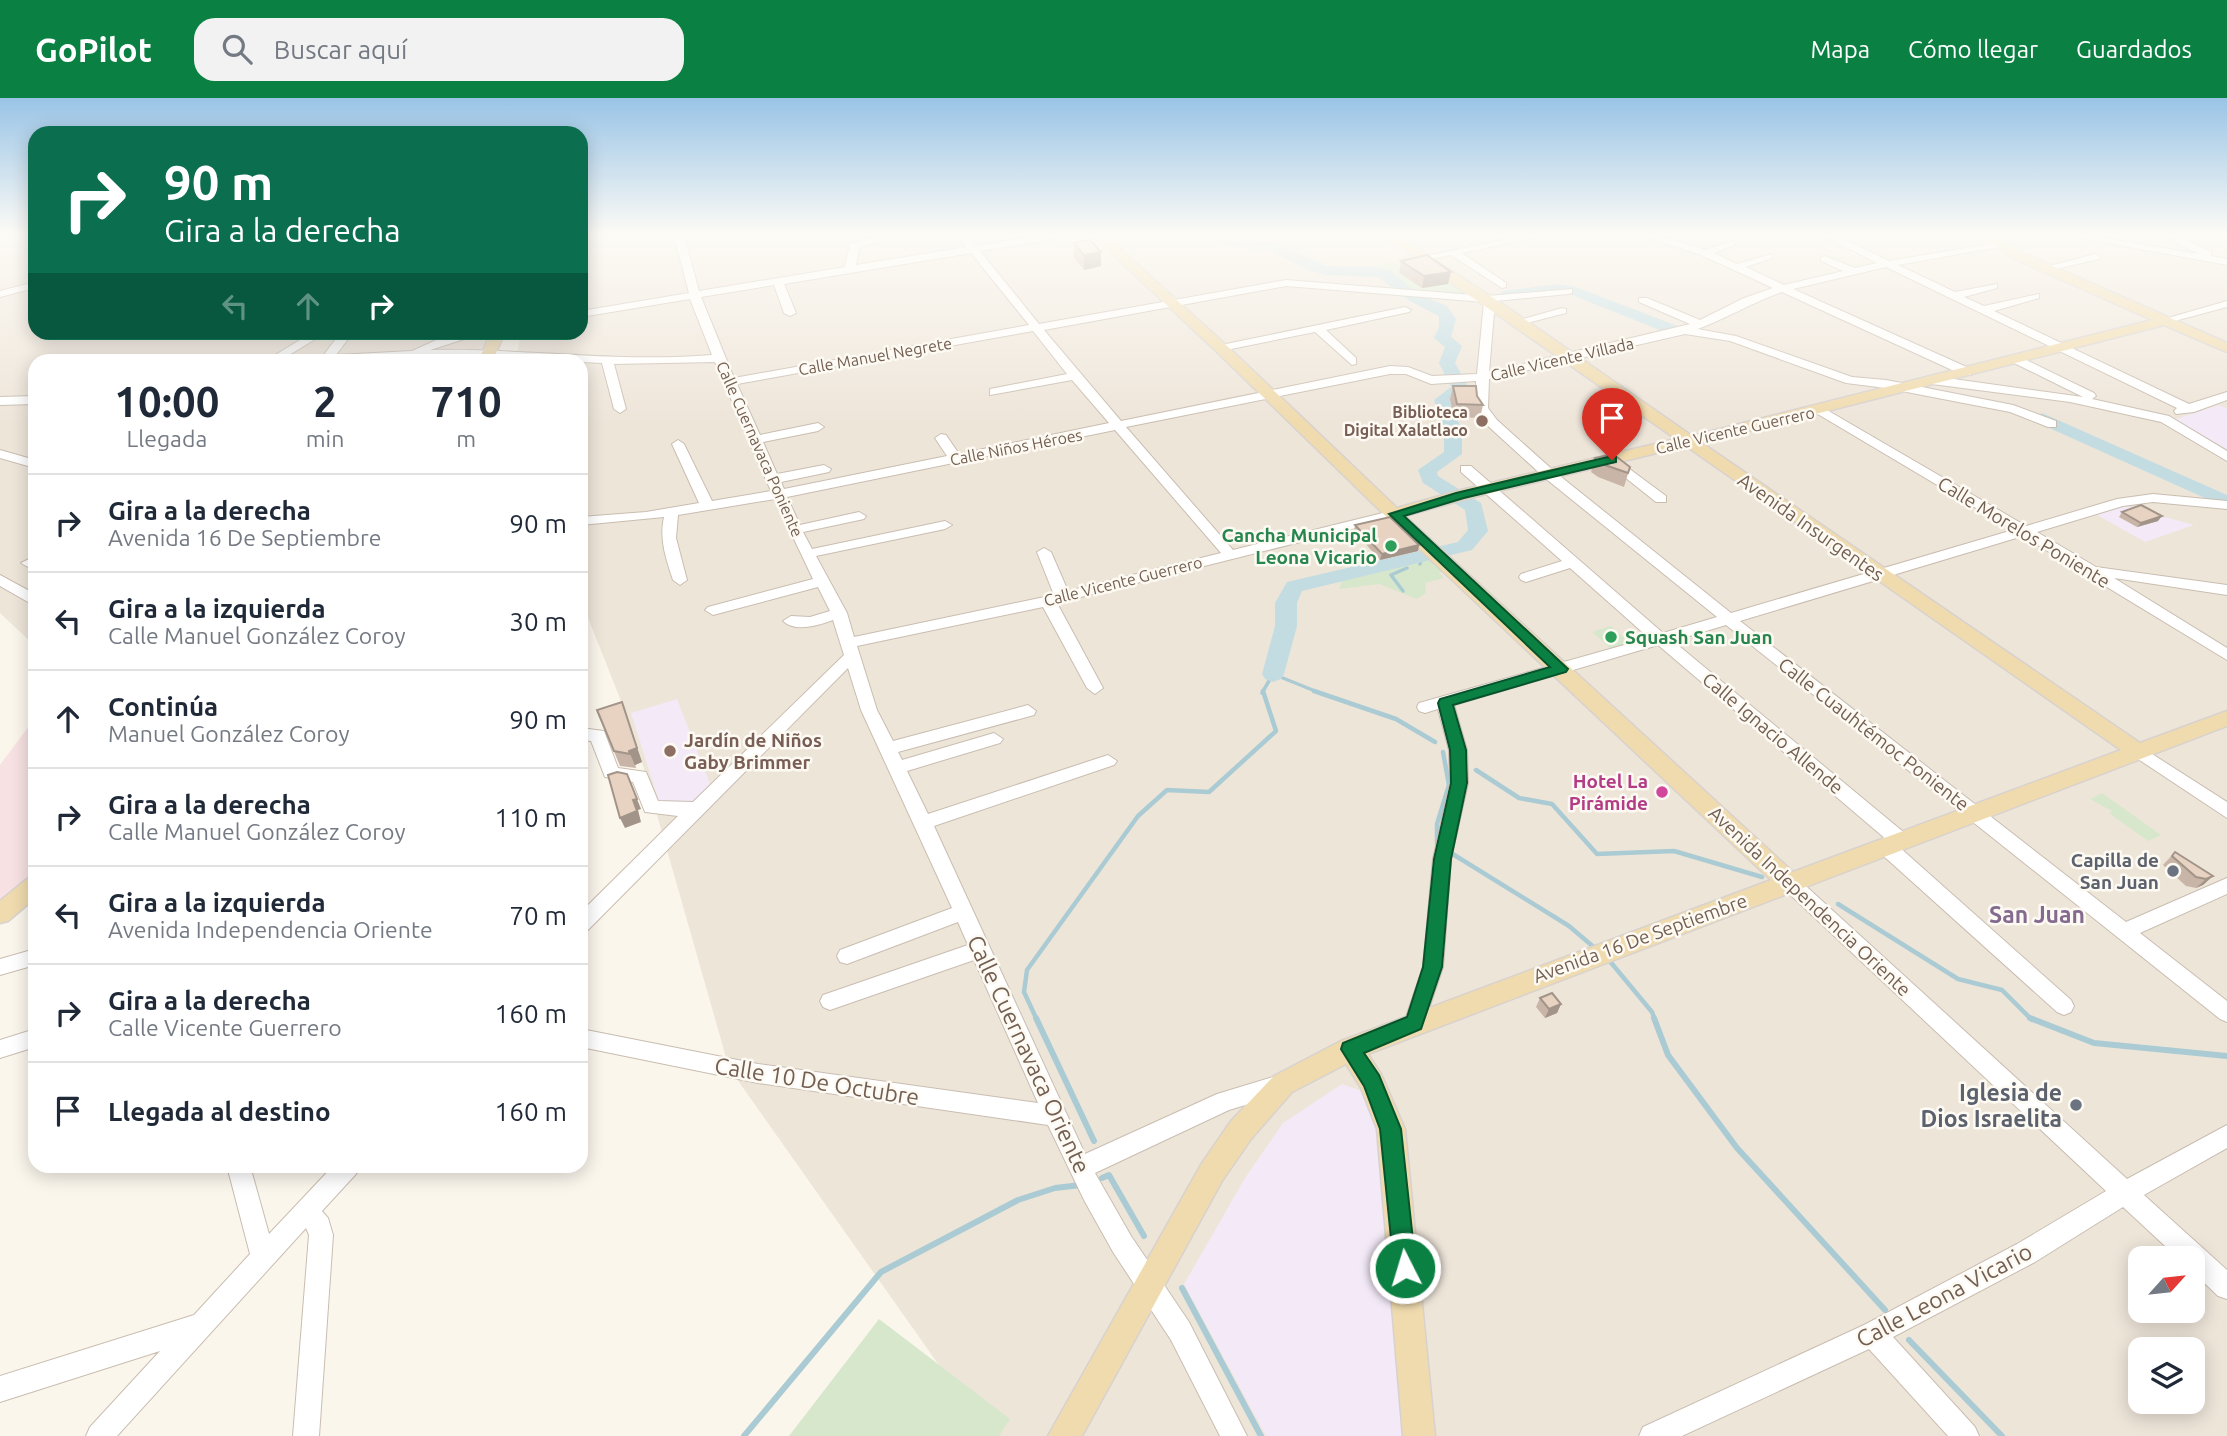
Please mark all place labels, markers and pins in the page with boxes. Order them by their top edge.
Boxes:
pin [1582,388,1642,460]
place label: Biblioteca Digital Xalatlaco [1344,403,1468,439]
marker: Biblioteca Digital Xalatlaco [1474,413,1490,429]
place label: Cancha Municipal Leona Vicario [1222,524,1377,568]
marker: Cancha Municipal Leona Vicario [1383,538,1399,554]
place label: Squash San Juan [1625,626,1773,648]
marker: Squash San Juan [1603,629,1619,645]
place label: Jardín de Niños Gaby Brimmer [684,729,822,773]
marker: Jardín de Niños Gaby Brimmer [662,743,678,759]
place label: Hotel La Pirámide [1569,770,1648,814]
marker: Hotel La Pirámide [1654,784,1670,800]
place label: Capilla de San Juan [2071,849,2159,893]
marker: Capilla de San Juan [2165,863,2181,879]
place label: Iglesia de Dios Israelita [1920,1080,2062,1131]
marker: Iglesia de Dios Israelita [2068,1097,2084,1113]

